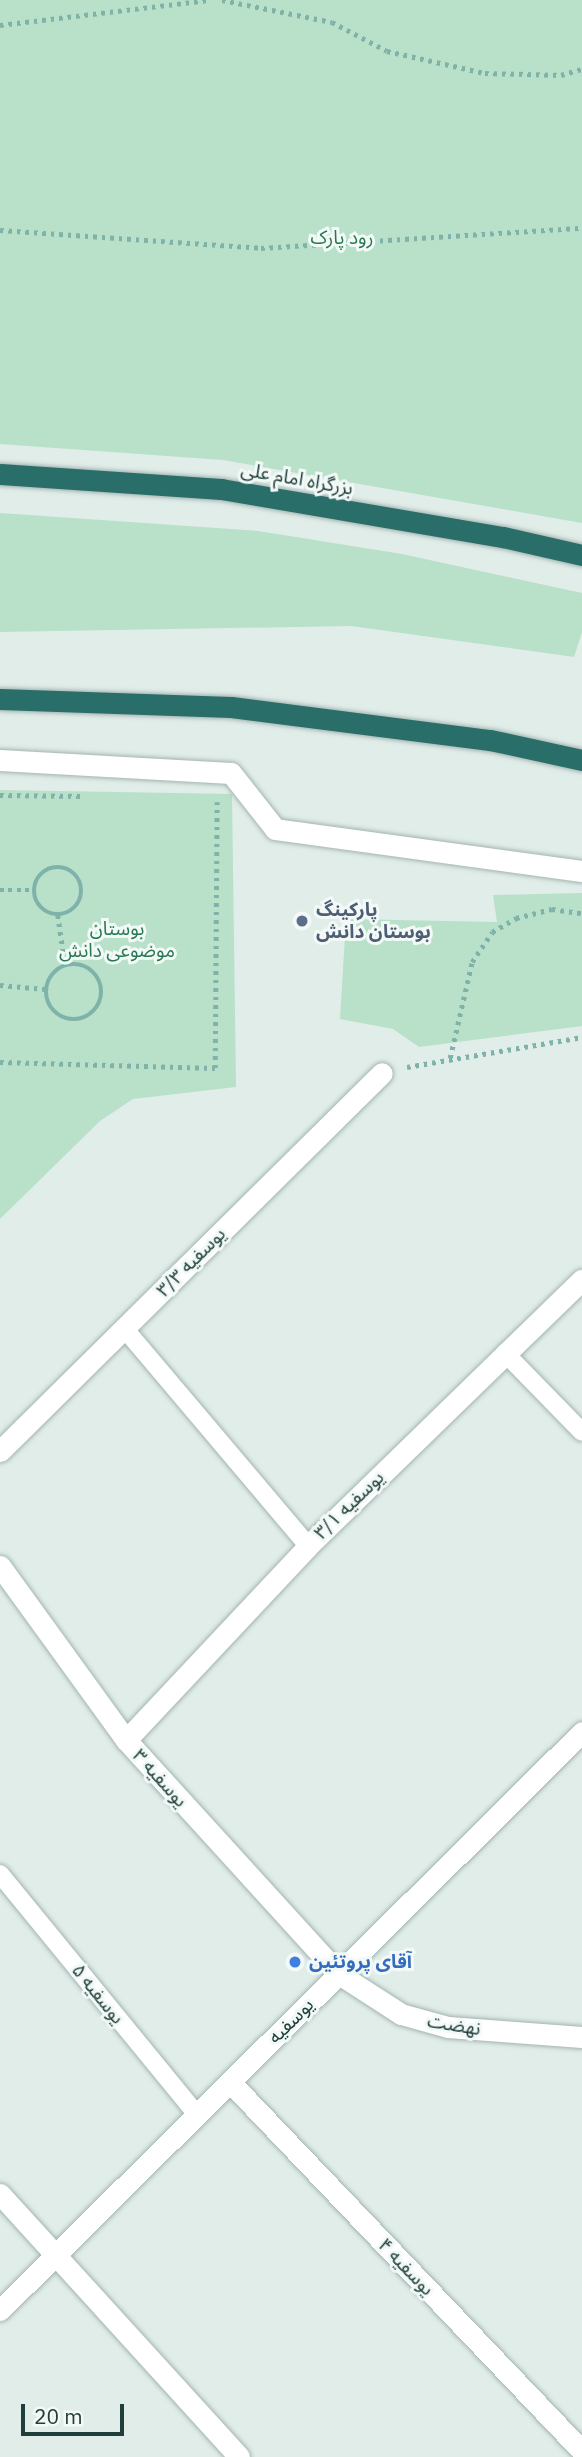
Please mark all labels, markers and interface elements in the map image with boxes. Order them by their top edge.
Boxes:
park label: رود پارک [310,227,374,249]
street label: بزرگراه امام علی [239,458,355,500]
place label: پارکینگ بوستان دانش [316,899,431,943]
marker: پارکینگ بوستان دانش [294,913,310,929]
park label: بوستان موضوعی دانش [59,918,175,962]
street label: یوسفیه ۳/۳ [152,1223,230,1301]
street label: یوسفیه ۳/۱ [309,1466,389,1544]
street label: یوسفیه ۳ [128,1744,192,1812]
place label: آقای پروتئین [309,1951,412,1973]
marker: آقای پروتئین [287,1954,303,1970]
street label: یوسفیه ۵ [67,1959,129,2029]
street label: یوسفیه [263,1993,319,2049]
street label: نهضت [426,2010,482,2040]
street label: یوسفیه ۴ [373,2234,439,2300]
scale bar [24,2390,128,2434]
text: 20 m [34,2402,83,2430]

